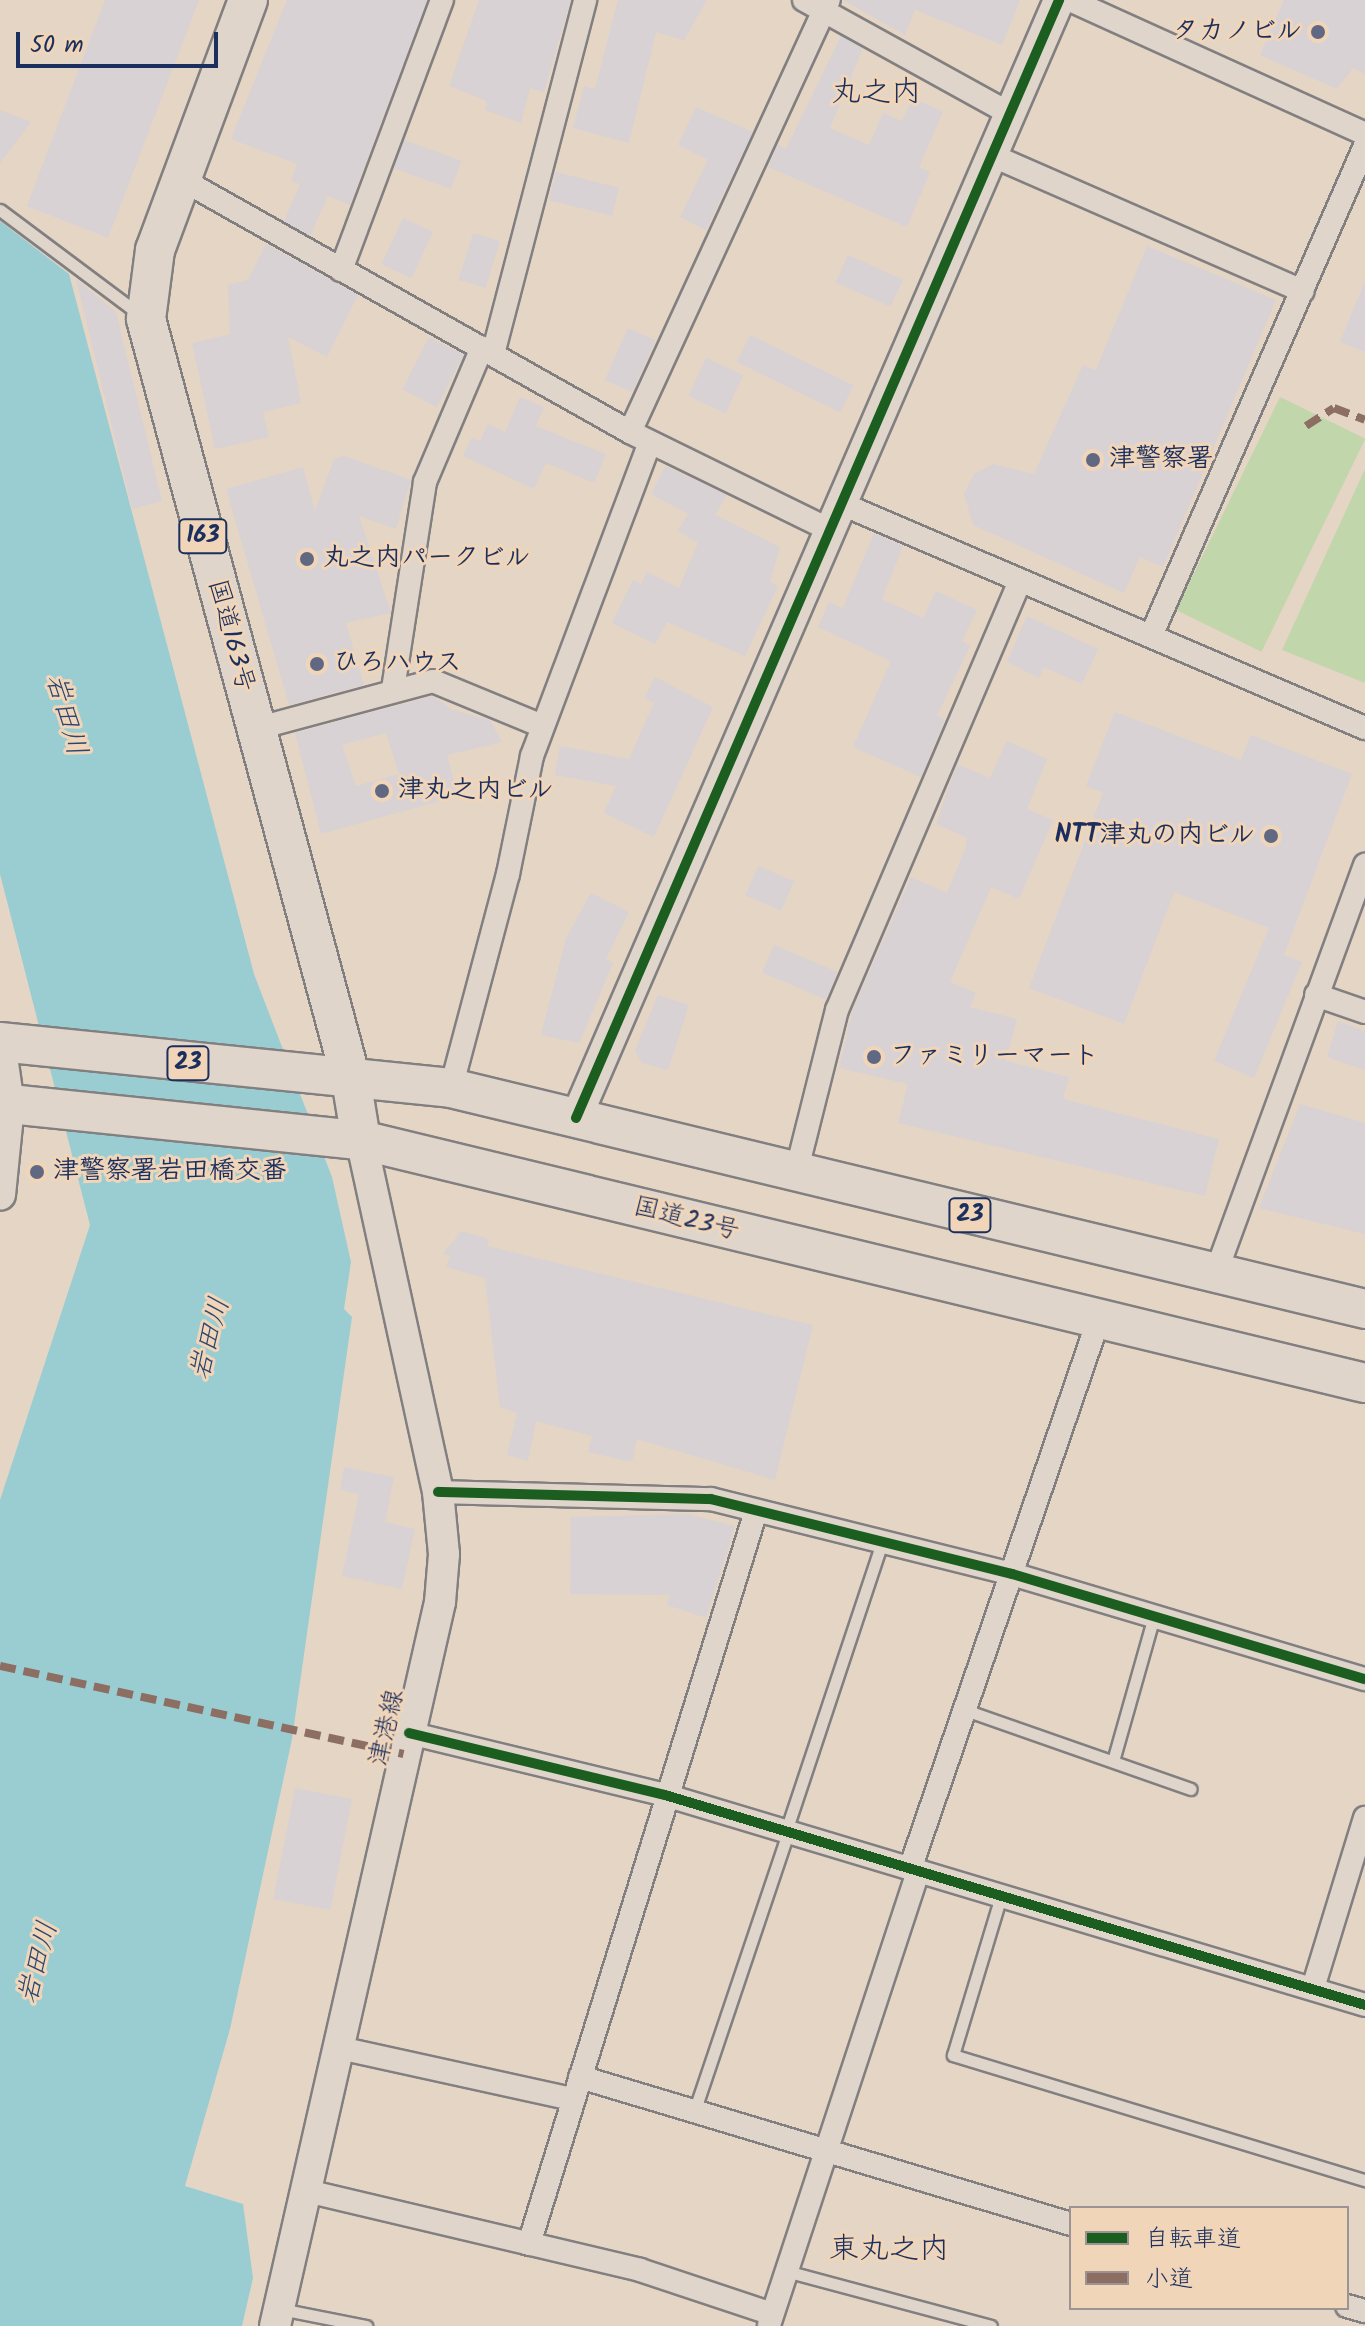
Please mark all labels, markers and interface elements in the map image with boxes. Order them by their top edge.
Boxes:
scale bar [20,16,222,66]
place label: タカノビル [1172,16,1302,48]
marker: タカノビル [1309,23,1327,41]
text: 50 m [30,26,84,65]
district label: 丸之内 [831,75,921,111]
place label: 津警察署 [1109,444,1213,476]
marker: 津警察署 [1084,451,1102,469]
road number: 163 [177,516,229,556]
place label: 丸之内パークビル [323,543,531,575]
marker: 丸之内パークビル [298,550,316,568]
street label: 国道163号 [200,576,260,696]
place label: ひろハウス [333,648,463,680]
marker: ひろハウス [308,655,326,673]
water label: 岩田川 [37,670,93,760]
place label: 津丸之内ビル [398,775,554,807]
marker: 津丸之内ビル [373,782,391,800]
place label: NTT津丸の内ビル [1054,820,1255,852]
marker: NTT津丸の内ビル [1262,827,1280,845]
place label: ファミリーマート [890,1041,1098,1073]
road number: 23 [166,1043,210,1083]
marker: ファミリーマート [865,1048,883,1066]
place label: 津警察署岩田橋交番 [53,1156,287,1188]
marker: 津警察署岩田橋交番 [28,1163,46,1181]
street label: 国道23号 [630,1192,742,1248]
road number: 23 [948,1195,992,1235]
water label: 岩田川 [184,1294,238,1384]
street label: 津港線 [364,1686,412,1770]
water label: 岩田川 [12,1918,66,2008]
legend [1069,2206,1349,2310]
text: 自転車道 [1145,2220,1241,2259]
district label: 東丸之内 [829,2232,949,2268]
text: 小道 [1145,2260,1193,2299]

